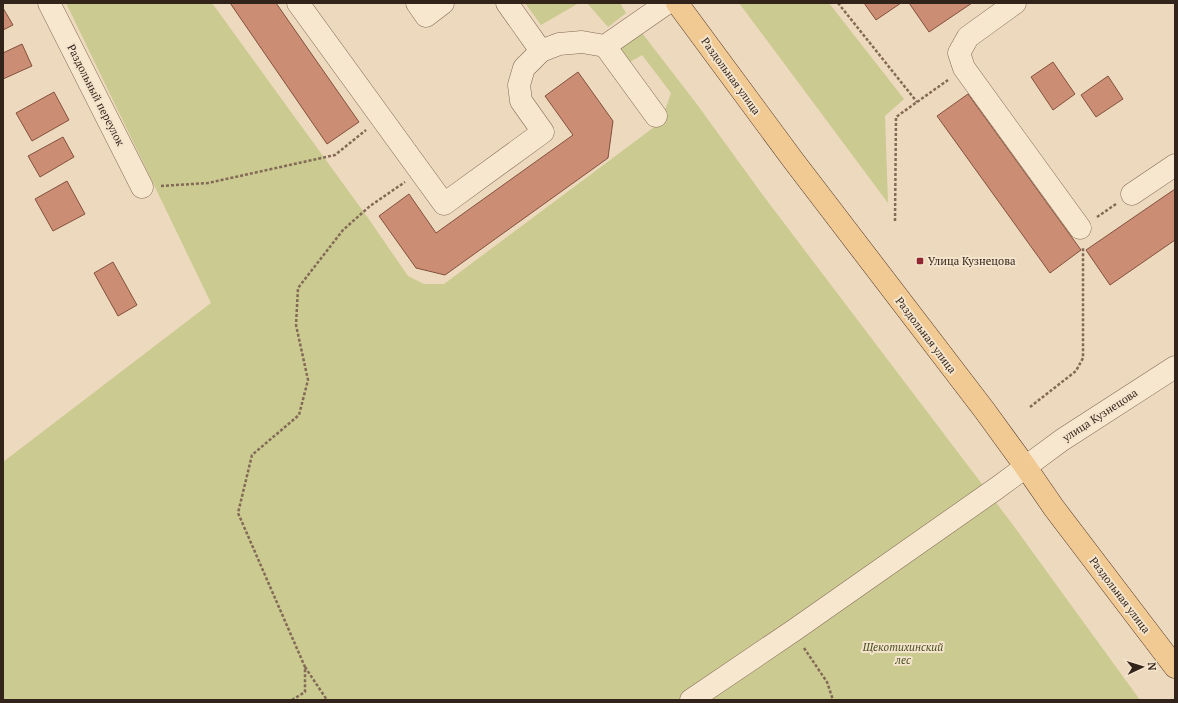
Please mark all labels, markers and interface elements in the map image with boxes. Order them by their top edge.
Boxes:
street label: Раздольная улица [698,35,764,118]
street label: Раздольный переулок [64,42,128,148]
place label: Улица Кузнецова [928,254,1016,268]
marker: Улица Кузнецова [915,256,925,266]
street label: Раздольная улица [893,294,960,376]
street label: улица Кузнецова [1059,385,1141,445]
street label: Раздольная улица [1087,554,1154,636]
park label: Щекотихинский лес [862,640,943,667]
north arrow [1122,647,1162,687]
text: N [1145,662,1159,672]

